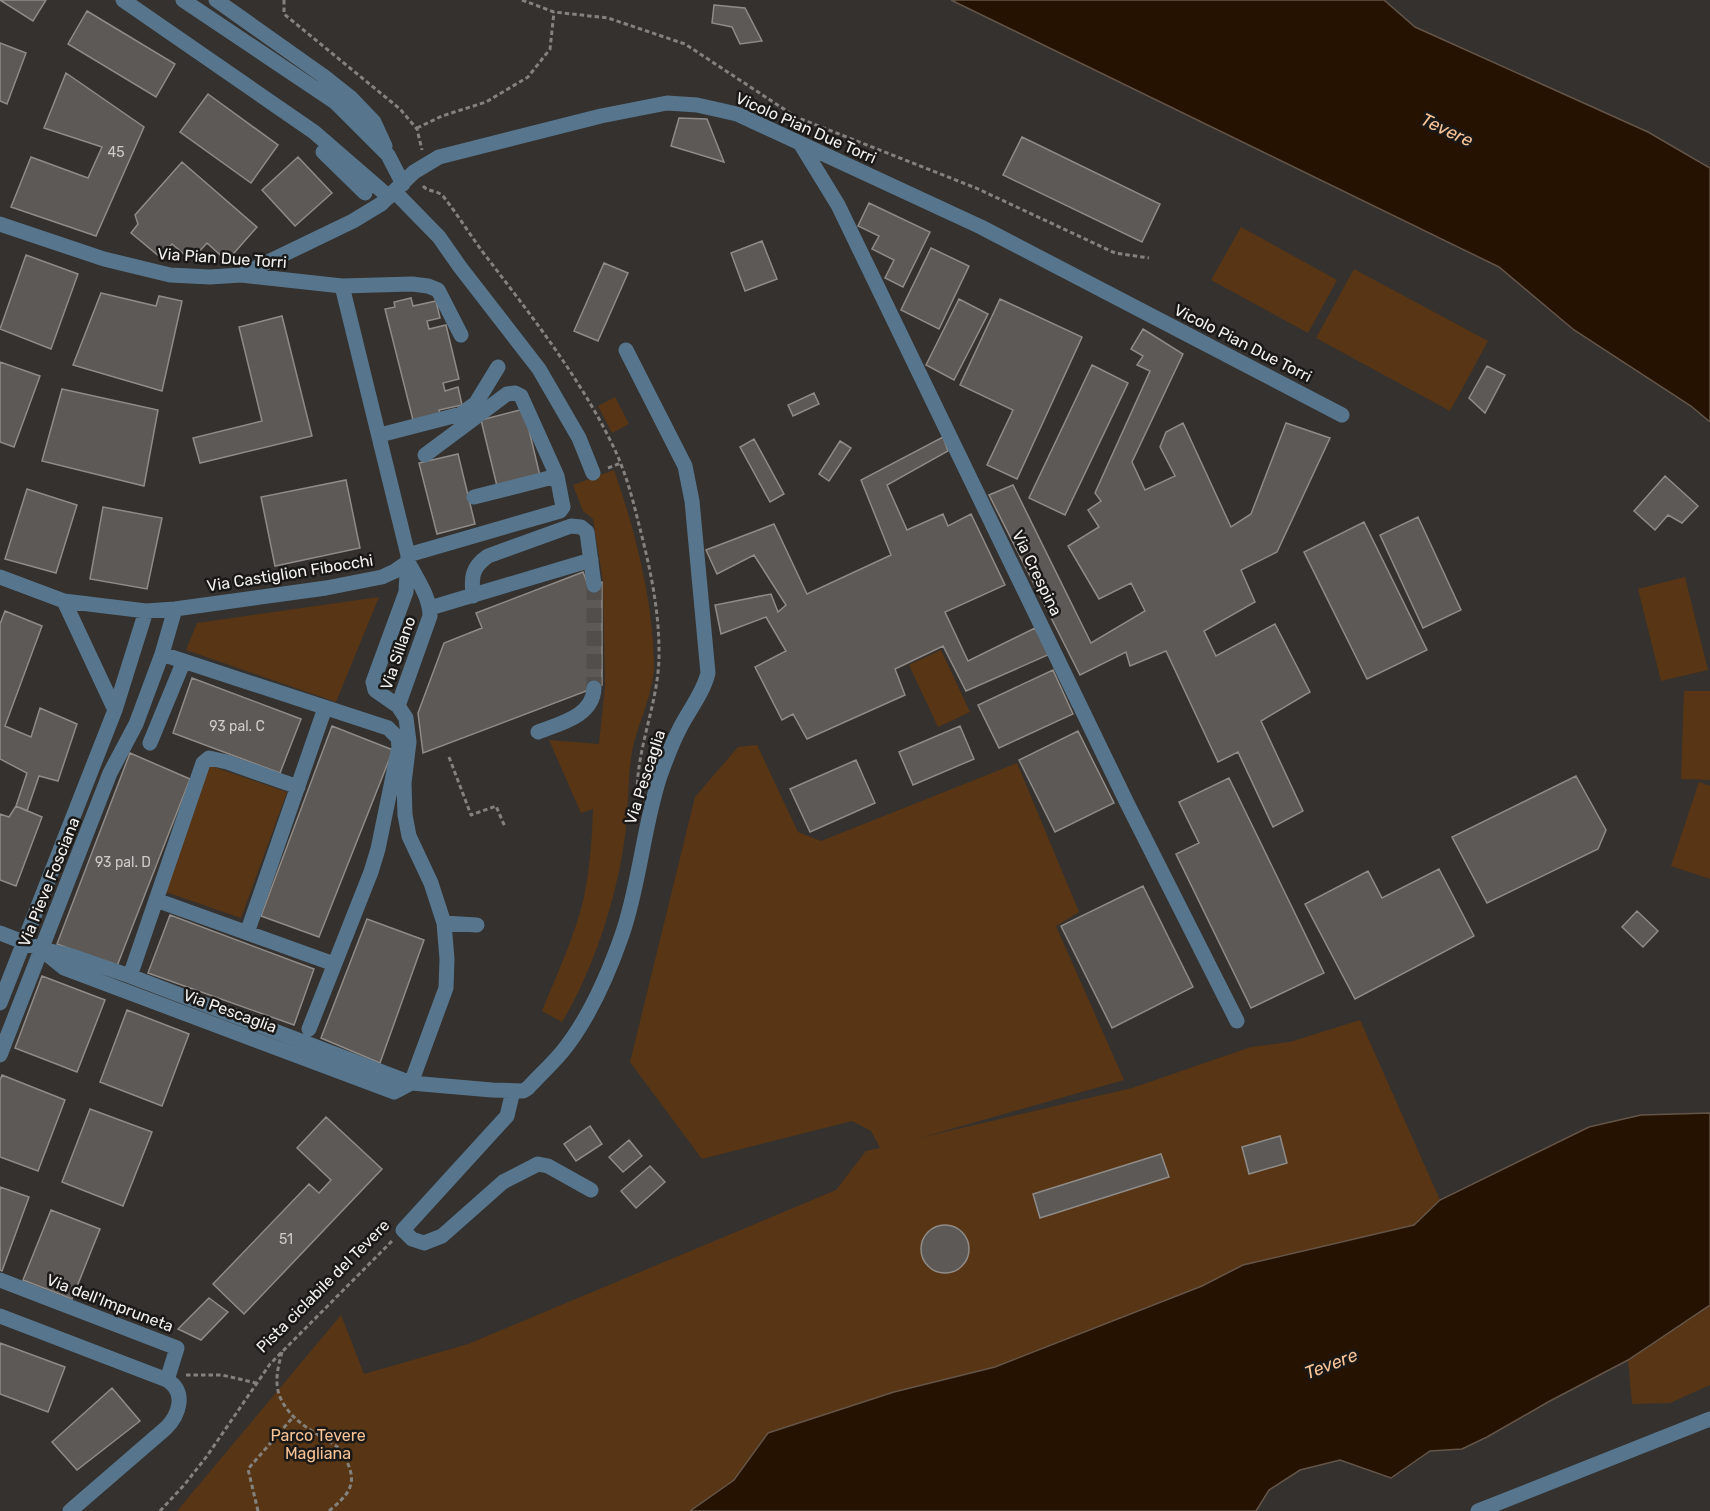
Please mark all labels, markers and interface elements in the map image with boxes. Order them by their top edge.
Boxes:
street label: Vicolo Pian Due Torri [733,88,879,168]
water label: Tevere [1417,108,1477,152]
house number: 45 [107,144,125,161]
street label: Via Pian Due Torri [157,244,287,272]
street label: Vicolo Pian Due Torri [1171,300,1315,386]
street label: Via Crespina [1008,527,1066,619]
street label: Via Castiglion Fibocchi [205,550,375,596]
street label: Via Sillano [377,614,419,692]
house number: 93 pal. C [209,718,265,735]
street label: Via Pescaglia [621,727,669,827]
street label: Via Pieve Fosciana [14,815,84,949]
house number: 93 pal. D [95,854,151,871]
street label: Via Pescaglia [181,985,279,1037]
street label: Pista ciclabile del Tevere [252,1215,394,1357]
house number: 51 [279,1231,293,1248]
street label: Via dell'Impruneta [44,1270,176,1336]
water label: Tevere [1301,1344,1361,1384]
park label: Parco Tevere Magliana [270,1426,366,1463]

